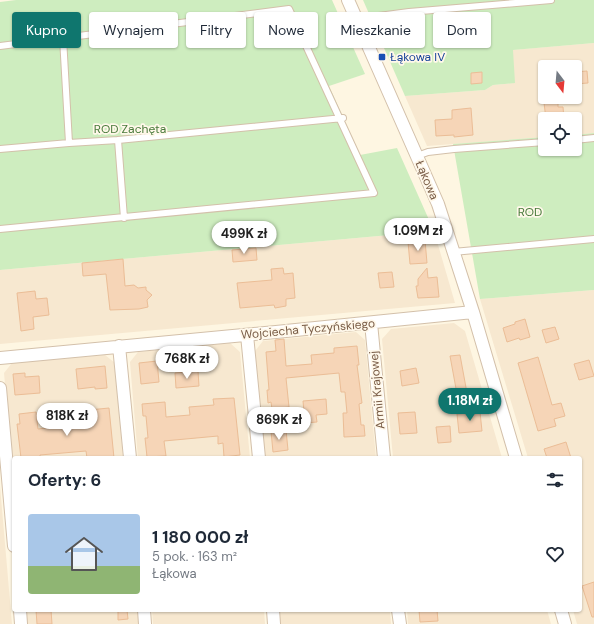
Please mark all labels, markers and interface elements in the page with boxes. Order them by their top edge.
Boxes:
chip: Kupno [12,12,81,48]
chip: Wynajem [89,12,178,48]
chip: Filtry [186,12,246,48]
chip: Nowe [254,12,318,48]
chip: Mieszkanie [326,12,425,48]
chip: Dom [433,12,491,48]
place label: Łąkowa IV [390,49,445,65]
marker: Łąkowa IV [377,52,387,62]
north arrow [538,60,582,104]
map controls [538,60,582,156]
button: locate [538,112,582,156]
park label: ROD Zachęta [94,121,166,137]
street label: Łąkowa [412,158,442,202]
park label: ROD [518,204,542,220]
pin: 1.09M zł [377,218,459,252]
pin: 499K zł [207,221,281,255]
text: 1.09M zł [393,222,443,239]
text: 499K zł [221,225,267,242]
street label: Wojciecha Tyczyńskiego [240,315,376,343]
pin: 768K zł [150,346,224,380]
text: 768K zł [164,350,210,367]
street label: Armii Krajowej [366,350,388,430]
pin: 1.18M zł [429,388,511,422]
text: 1.18M zł [447,392,493,409]
pin: 818K zł [30,403,104,437]
text: 818K zł [46,407,88,424]
pin: 869K zł [242,407,316,441]
text: 869K zł [256,411,302,428]
text: Oferty: 6 [28,469,101,491]
icon: filters [544,469,566,491]
text: 1 180 000 zł [152,526,248,548]
icon: home [60,530,108,578]
icon: heart [544,543,566,565]
text: 5 pok. · 163 m² [152,548,237,565]
text: Łąkowa [152,565,197,582]

